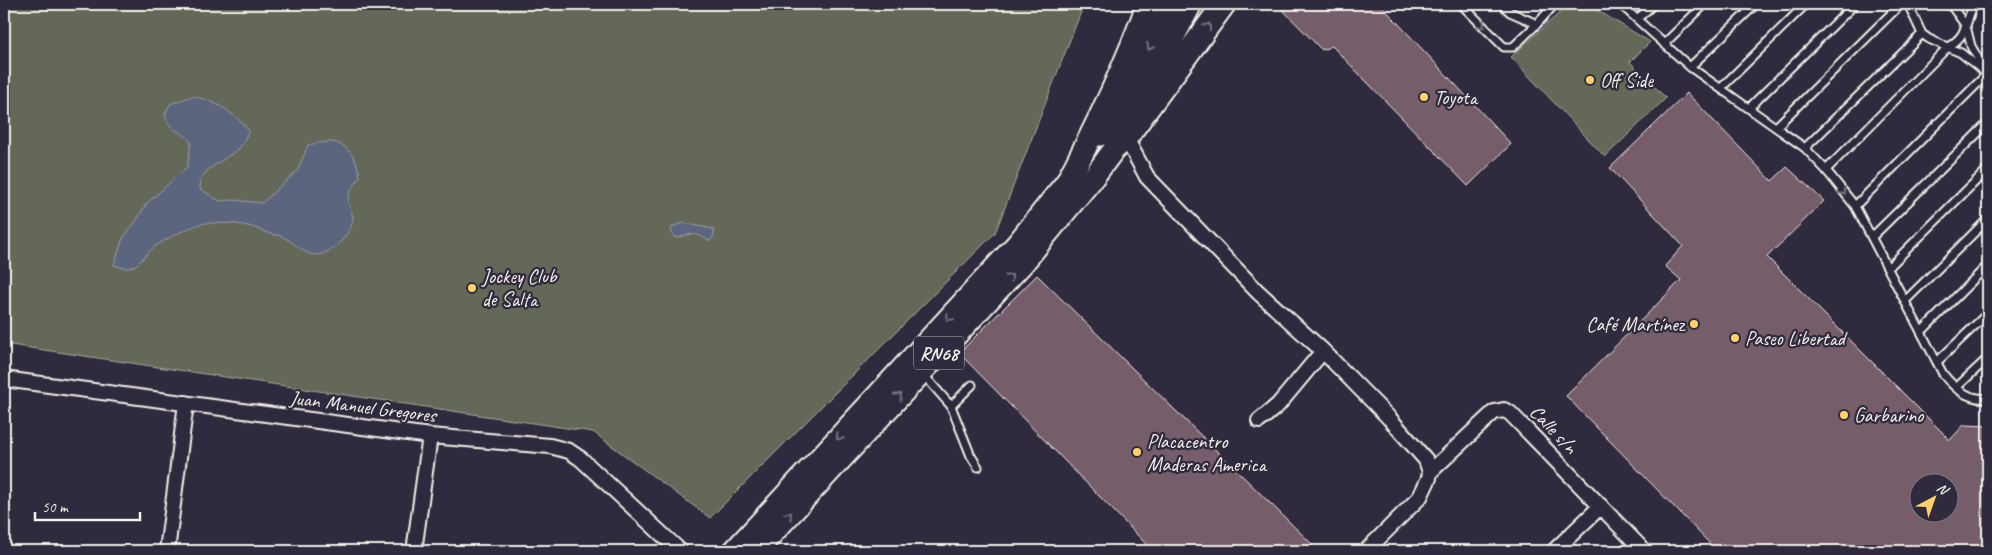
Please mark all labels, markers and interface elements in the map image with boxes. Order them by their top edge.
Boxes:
one-way arrow [1476,20,1485,29]
one-way arrow [1202,22,1211,32]
one-way arrow [1146,42,1156,51]
place label: Off Side [1600,68,1654,93]
marker: Off Side [1584,74,1596,86]
place label: Toyota [1434,85,1479,110]
marker: Toyota [1418,91,1430,103]
one-way arrow [1838,186,1846,195]
place label: Jockey Club de Salta [481,264,558,312]
one-way arrow [1004,274,1013,283]
marker: Jockey Club de Salta [466,282,478,294]
one-way arrow [946,312,955,321]
place label: Café Martínez [1586,312,1686,337]
marker: Café Martínez [1688,318,1700,330]
place label: Paseo Libertad [1745,326,1848,351]
marker: Paseo Libertad [1729,332,1741,344]
road number: RN68 [914,336,964,369]
street label: Juan Manuel Gregores [288,385,439,428]
one-way arrow [893,392,902,401]
street label: Calle s/n [1524,400,1584,460]
place label: Garbarino [1854,403,1924,428]
marker: Garbarino [1838,409,1850,421]
place label: Placacentro Maderas America [1147,429,1268,477]
one-way arrow [836,432,845,441]
marker: Placacentro Maderas America [1131,446,1143,458]
north arrow [1910,472,1960,522]
text: N [1933,479,1953,499]
scale bar [35,490,140,522]
text: 50 m [42,498,69,517]
one-way arrow [783,512,792,521]

